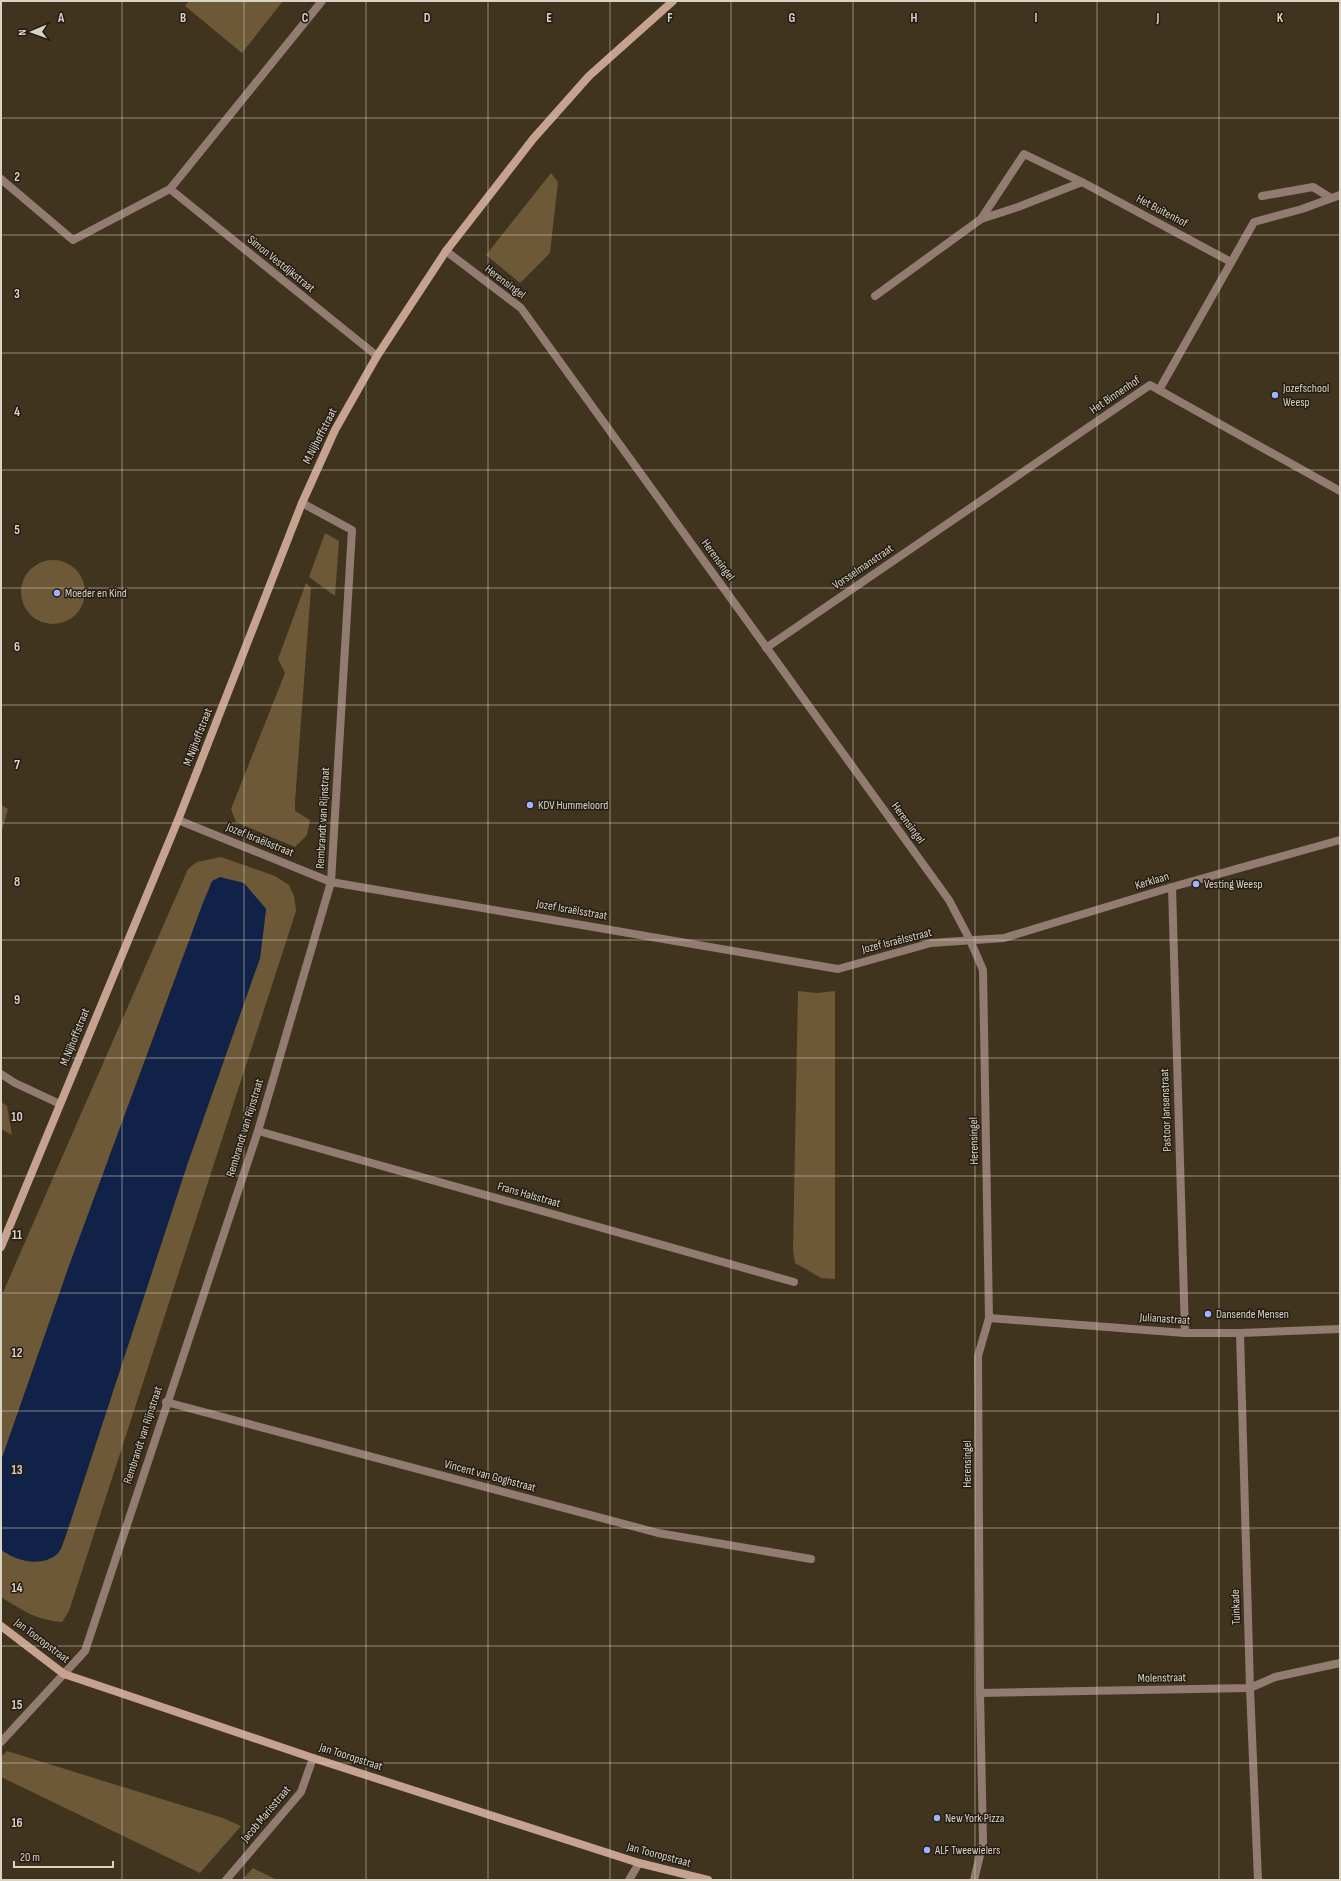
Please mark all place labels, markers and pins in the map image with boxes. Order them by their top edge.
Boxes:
place label: Jozefschool Weesp [1282,381,1329,410]
marker: Jozefschool Weesp [1270,390,1280,400]
place label: Moeder en Kind [65,586,127,601]
marker: Moeder en Kind [52,588,62,598]
place label: KDV Hummeloord [538,798,608,813]
marker: KDV Hummeloord [525,800,535,810]
place label: Vesting Weesp [1204,877,1262,892]
marker: Vesting Weesp [1191,879,1201,889]
place label: Dansende Mensen [1216,1307,1289,1322]
marker: Dansende Mensen [1203,1309,1213,1319]
place label: New York Pizza [945,1811,1005,1826]
marker: New York Pizza [932,1813,942,1823]
place label: ALF Tweewielers [934,1843,1000,1858]
marker: ALF Tweewielers [922,1845,932,1855]

